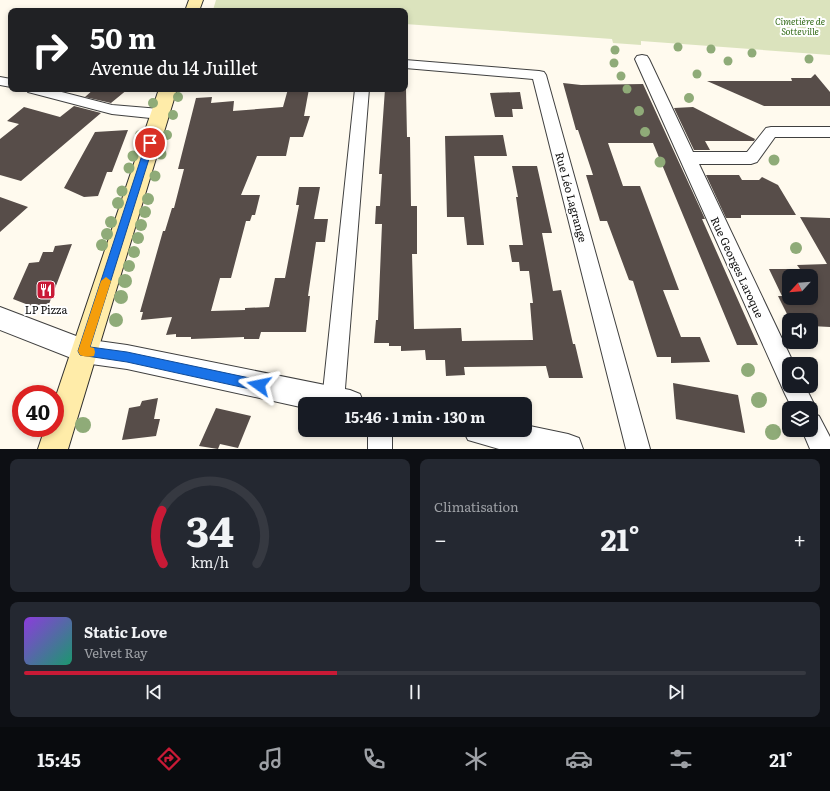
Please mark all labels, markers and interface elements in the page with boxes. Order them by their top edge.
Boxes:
park label: Cimetière de Sotteville [775,14,825,38]
text: 50 m [90,16,156,58]
icon: right [24,24,76,76]
text: Avenue du 14 Juillet [90,54,258,81]
pin [133,126,167,160]
icon: arrive [139,132,161,154]
street label: Rue Léo Lagrange [552,150,592,244]
street label: Rue Georges Laroque [707,214,769,321]
north arrow [782,269,818,305]
map controls [782,269,818,437]
restaurant icon: LP Pizza [35,279,57,301]
place label: LP Pizza [25,301,67,317]
button: sound [782,313,818,349]
button: search [782,357,818,393]
position arrow [238,364,280,406]
speed limit sign: 40 [12,385,64,437]
button: layers [782,401,818,437]
text: 15:46 · 1 min · 130 m [345,405,485,428]
text: 34 [186,497,234,559]
text: Climatisation [434,497,519,516]
text: 21° [600,516,640,560]
text: − [434,522,447,555]
text: + [793,522,806,555]
text: km/h [191,550,230,571]
text: Static Love [84,620,167,643]
text: Velvet Ray [84,643,148,662]
icon: previous [143,681,165,703]
icon: pause [404,681,426,703]
icon: next [665,681,687,703]
icon: directions [155,745,183,773]
icon: music [257,745,285,773]
icon: phone [360,745,388,773]
icon: climate [462,745,490,773]
icon: car [565,745,593,773]
icon: filters [667,745,695,773]
text: 15:45 [37,746,81,773]
text: 21° [769,746,793,773]

